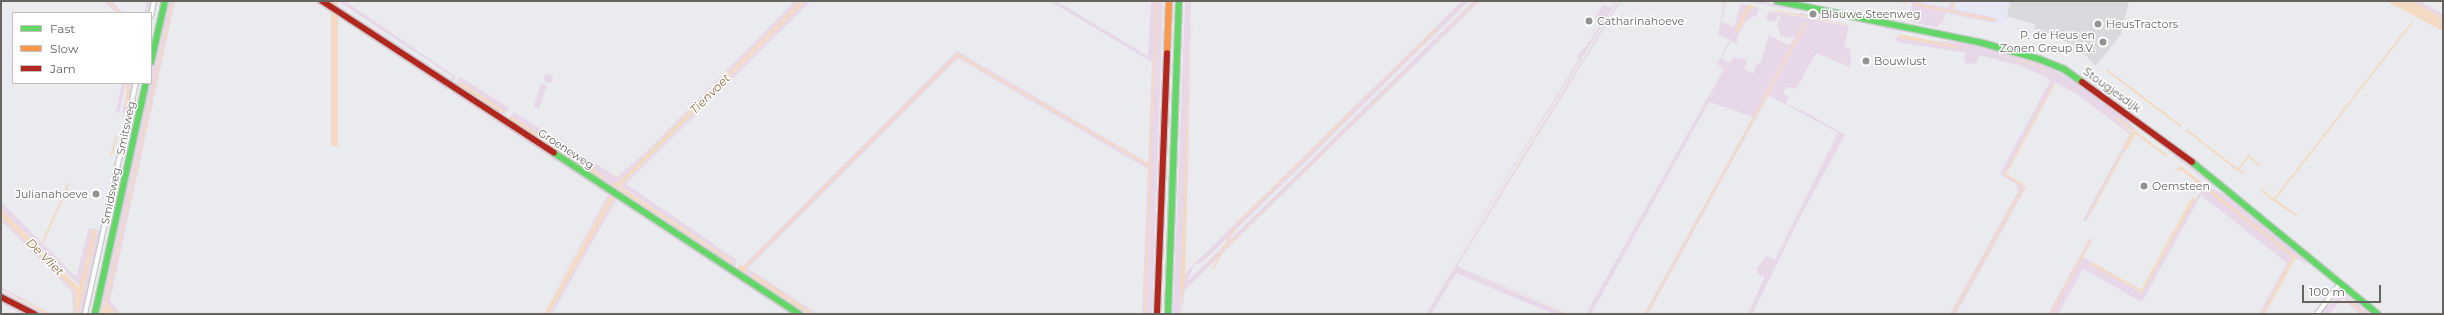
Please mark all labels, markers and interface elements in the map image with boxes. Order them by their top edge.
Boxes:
place label: Blauwe Steenweg [1821,7,1920,21]
marker: Blauwe Steenweg [1808,9,1818,19]
legend [12,12,152,84]
place label: Catharinahoeve [1597,14,1684,28]
marker: Catharinahoeve [1584,16,1594,26]
place label: HeusTractors [2106,17,2178,31]
marker: HeusTractors [2093,19,2103,29]
text: Fast [50,21,75,36]
place label: P. de Heus en Zonen Greup B.V. [2000,29,2095,55]
marker: P. de Heus en Zonen Greup B.V. [2098,37,2108,47]
text: Slow [50,41,79,56]
place label: Bouwlust [1874,54,1926,68]
marker: Bouwlust [1861,56,1871,66]
text: Jam [50,61,76,76]
street label: Stougjesdijk [2081,65,2143,115]
water label: Tienvoet [687,71,733,117]
street label: Smitsweg [114,100,138,156]
street label: Groeneweg [536,126,596,172]
street label: Smidsweg [99,166,123,226]
place label: Oemsteen [2152,179,2210,193]
marker: Oemsteen [2139,181,2149,191]
place label: Julianahoeve [15,187,88,201]
marker: Julianahoeve [91,189,101,199]
water label: De Vliet [23,235,67,279]
scale bar [2304,277,2383,303]
text: 100 m [2309,284,2345,299]

